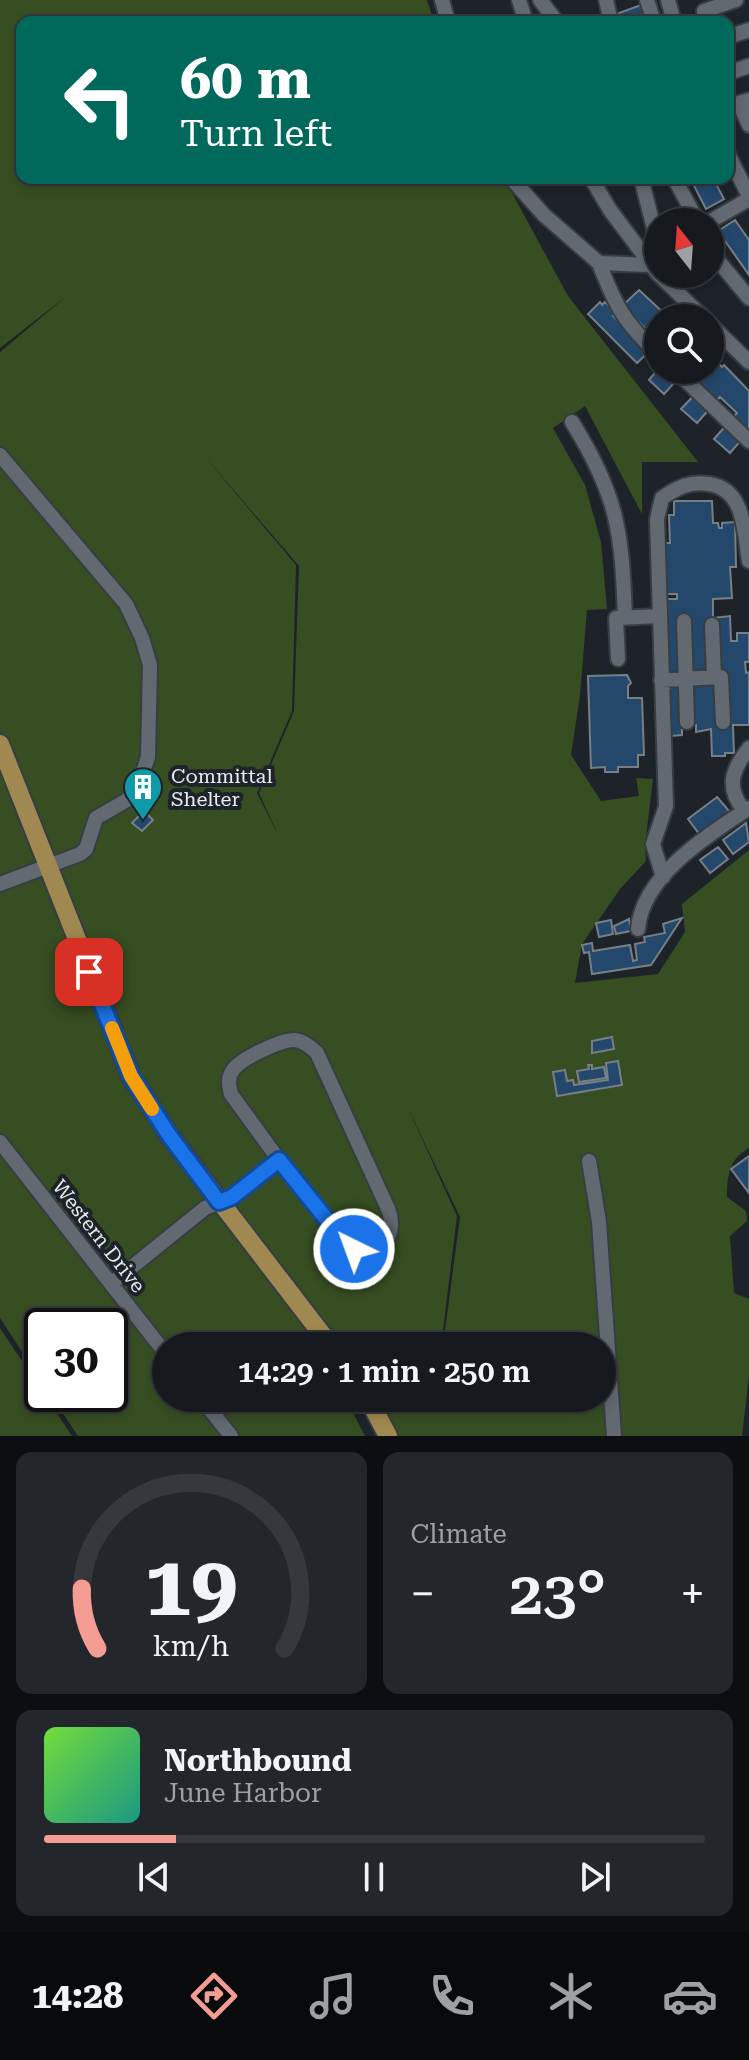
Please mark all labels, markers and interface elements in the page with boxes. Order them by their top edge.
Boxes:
text: 60 m [180,46,311,112]
icon: left [48,48,152,152]
text: Turn left [180,113,332,155]
north arrow [644,208,724,288]
map controls [644,208,724,384]
button: search [644,304,724,384]
place label: Committal Shelter [171,764,273,811]
building icon: Committal Shelter [122,766,164,821]
pin [55,938,123,1006]
icon: arrive [67,950,111,994]
street label: Western Drive [47,1175,151,1297]
position arrow [312,1207,396,1291]
speed limit sign: 30 [24,1308,128,1412]
text: 14:29 · 1 min · 250 m [238,1354,530,1389]
text: Climate [411,1519,507,1549]
text: 19 [145,1538,238,1635]
text: 23° [509,1558,606,1629]
text: − [411,1568,435,1620]
text: + [680,1568,705,1620]
text: km/h [153,1629,230,1663]
text: Northbound [164,1743,352,1778]
text: June Harbor [164,1778,322,1808]
icon: previous [132,1855,176,1899]
icon: pause [352,1855,396,1899]
icon: next [573,1855,617,1899]
icon: directions [186,1968,242,2024]
icon: music [305,1968,361,2024]
icon: phone [424,1968,480,2024]
icon: climate [543,1968,599,2024]
icon: car [662,1968,718,2024]
text: 14:28 [31,1975,123,2017]

